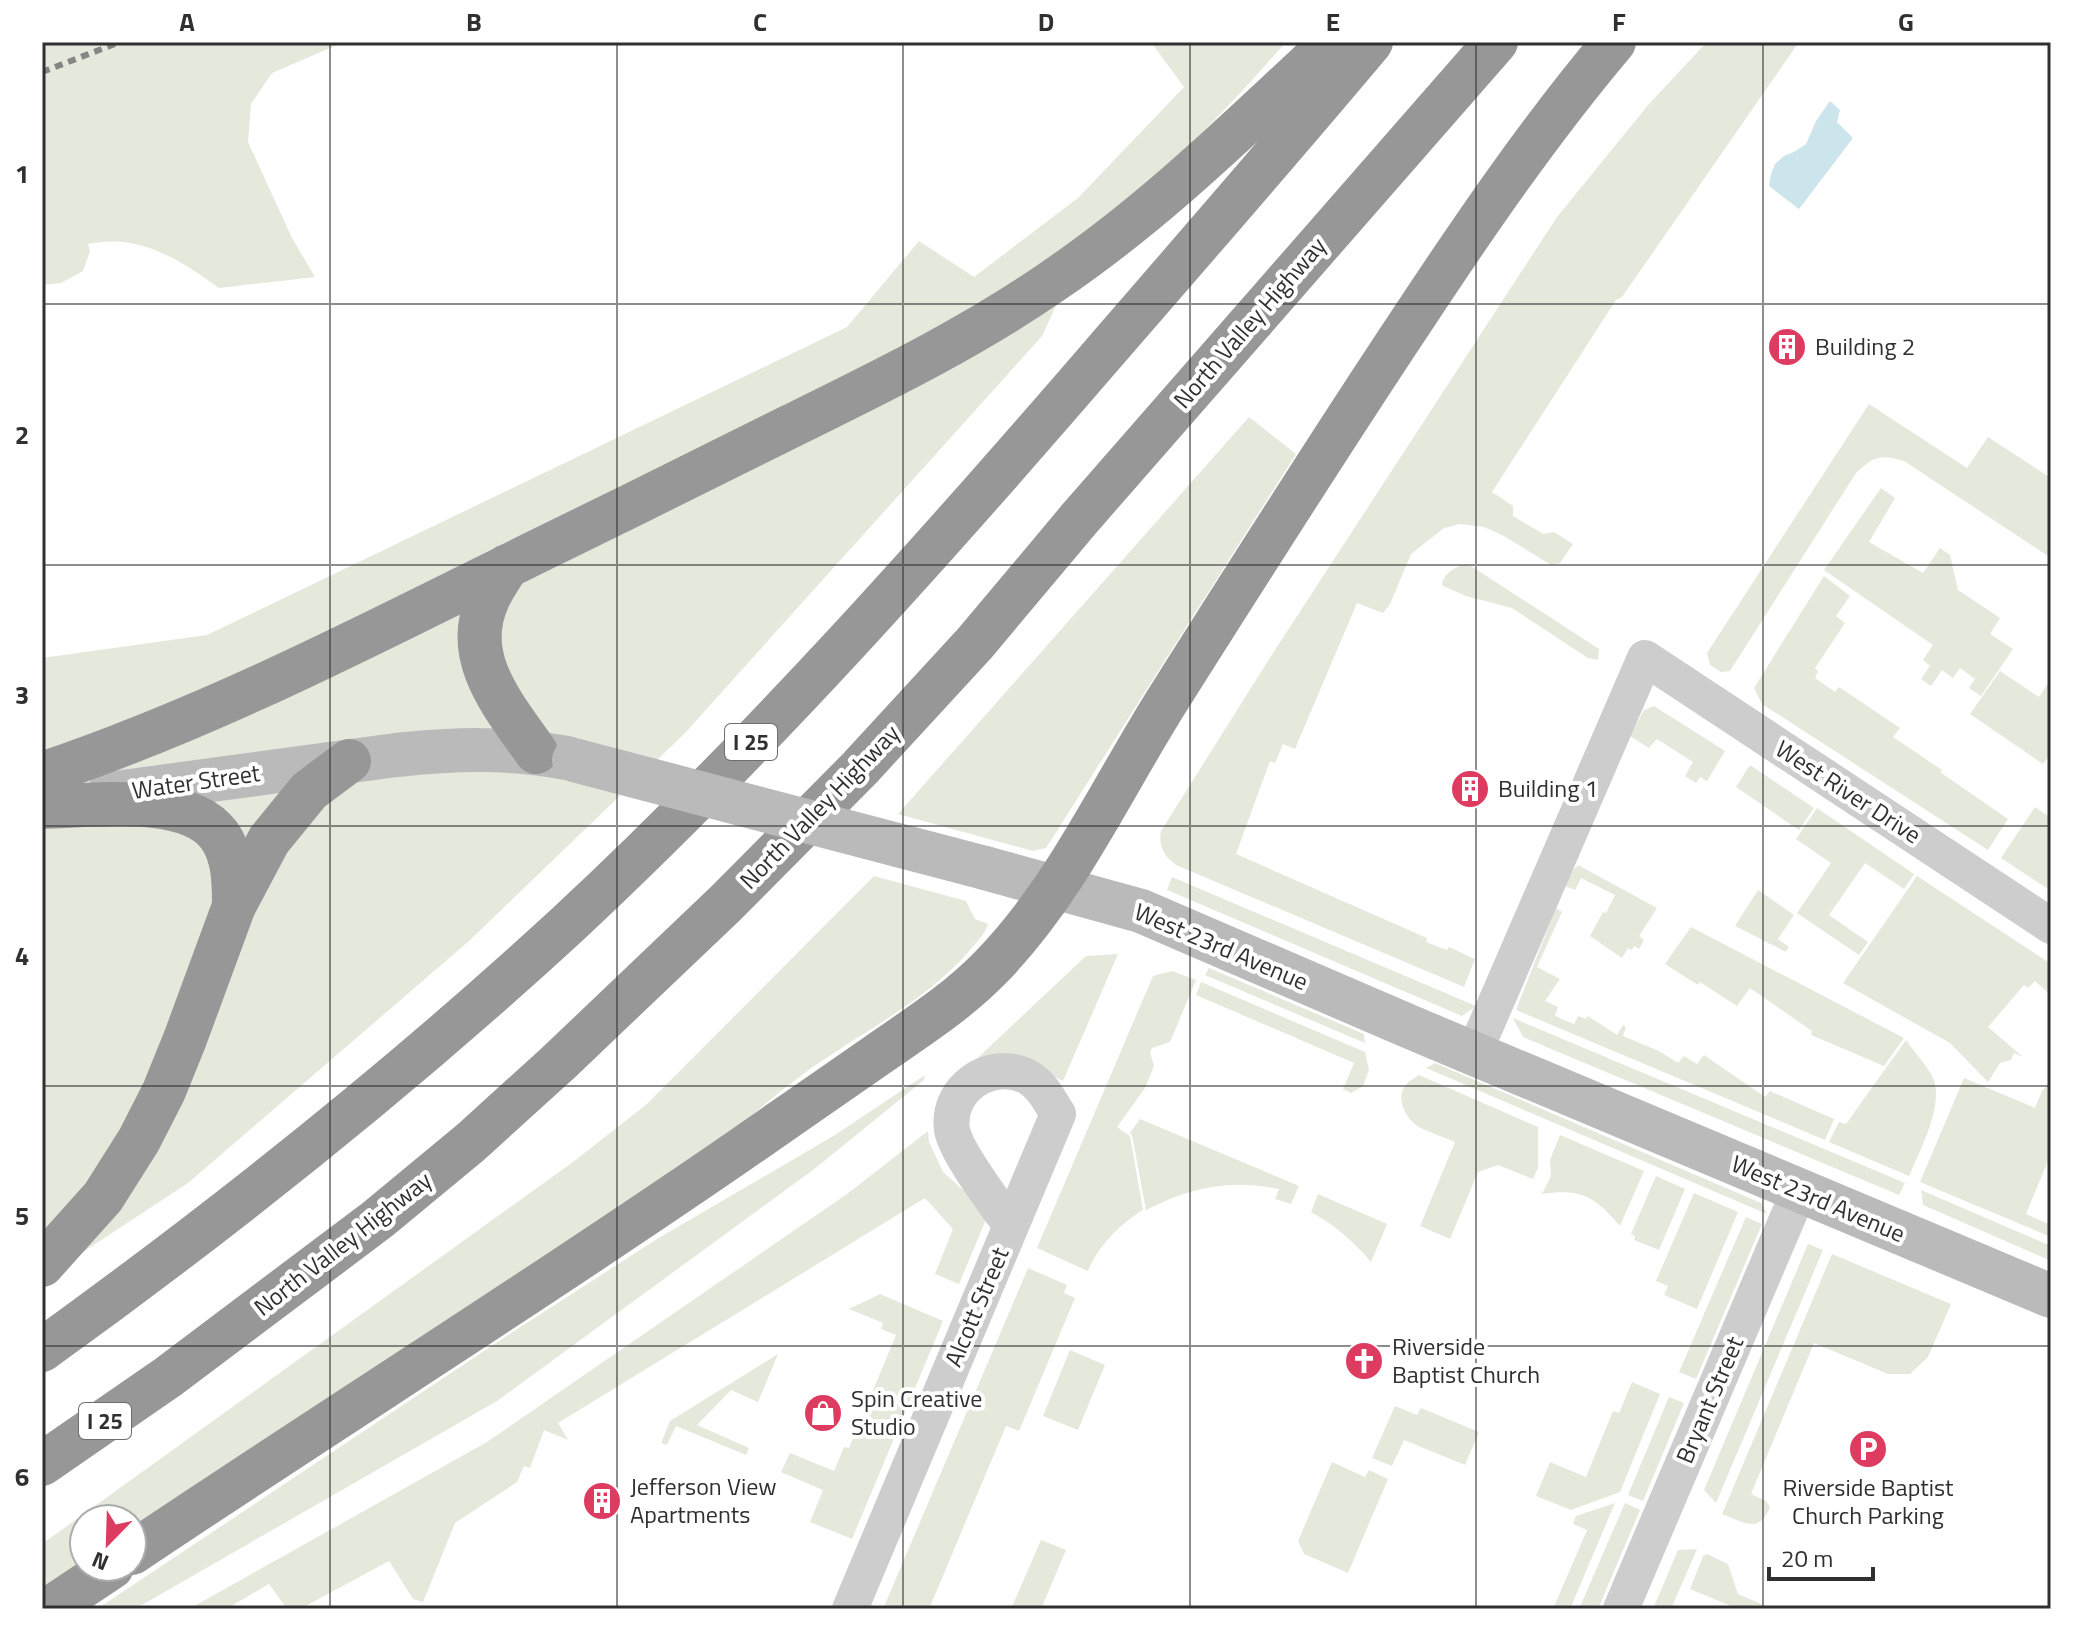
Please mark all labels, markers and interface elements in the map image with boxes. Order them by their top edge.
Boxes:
text: A [179,2,195,41]
text: B [466,2,482,41]
text: C [753,2,767,41]
text: D [1038,2,1054,41]
text: E [1326,2,1340,41]
text: F [1612,2,1626,41]
text: G [1898,2,1914,41]
text: 1 [15,154,29,193]
street label: North Valley Highway [1164,228,1334,416]
building icon: Building 2 [1766,326,1808,368]
place label: Building 2 [1815,328,1915,364]
text: 2 [15,415,29,454]
text: 3 [15,675,29,714]
street label: North Valley Highway [731,715,908,897]
road number: I 25 [725,724,777,760]
street label: West River Drive [1769,730,1929,852]
street label: Water Street [130,754,263,808]
building icon: Building 1 [1449,768,1491,810]
place label: Building 1 [1498,770,1598,806]
street label: West 23rd Avenue [1129,893,1314,999]
text: 4 [15,936,29,975]
street label: West 23rd Avenue [1726,1145,1911,1251]
street label: North Valley Highway [246,1162,439,1324]
text: 5 [15,1196,29,1235]
street label: Alcott Street [935,1241,1018,1372]
place label: Riverside Baptist Church [1392,1328,1540,1392]
street label: Bryant Street [1666,1330,1752,1469]
church icon: Riverside Baptist Church [1343,1340,1385,1382]
place label: Spin Creative Studio [851,1380,982,1444]
shop icon: Spin Creative Studio [802,1392,844,1434]
road number: I 25 [79,1403,131,1439]
parking icon: Riverside Baptist Church Parking [1847,1428,1889,1470]
text: 6 [15,1457,29,1496]
place label: Jefferson View Apartments [630,1468,777,1532]
place label: Riverside Baptist Church Parking [1783,1469,1954,1533]
building icon: Jefferson View Apartments [581,1480,623,1522]
north arrow [68,1503,148,1583]
scale bar [1769,1531,1873,1581]
text: 20 m [1781,1540,1833,1576]
text: N [87,1543,114,1580]

